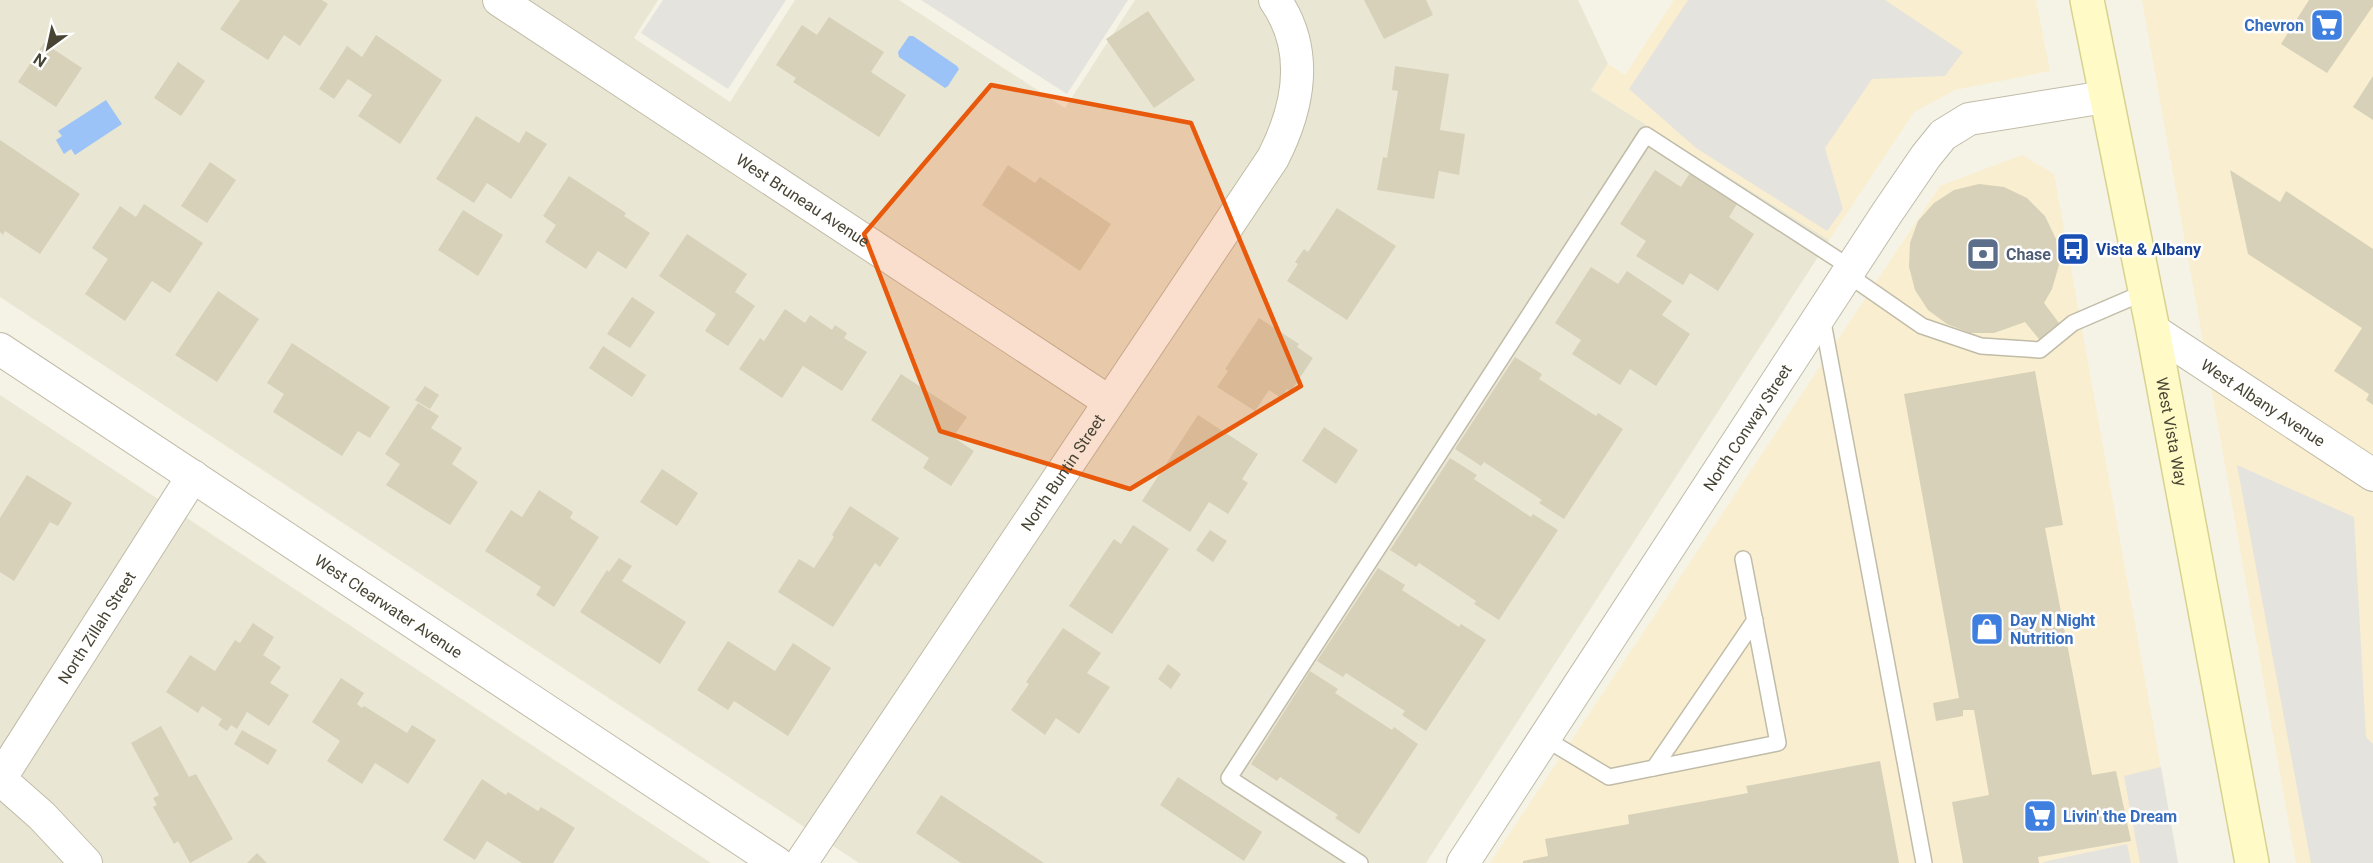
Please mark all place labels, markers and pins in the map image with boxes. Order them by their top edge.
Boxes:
supermarket icon: Chevron [2309,7,2345,43]
place label: Chevron [2244,16,2304,35]
bus stop icon: Vista & Albany [2055,231,2091,267]
bank icon: Chase [1965,236,2001,272]
place label: Vista & Albany [2096,240,2202,259]
place label: Chase [2006,245,2051,264]
shop icon: Day N Night Nutrition [1969,611,2005,647]
place label: Day N Night Nutrition [2010,611,2096,648]
supermarket icon: Livin' the Dream [2022,798,2058,834]
place label: Livin' the Dream [2063,807,2177,826]

